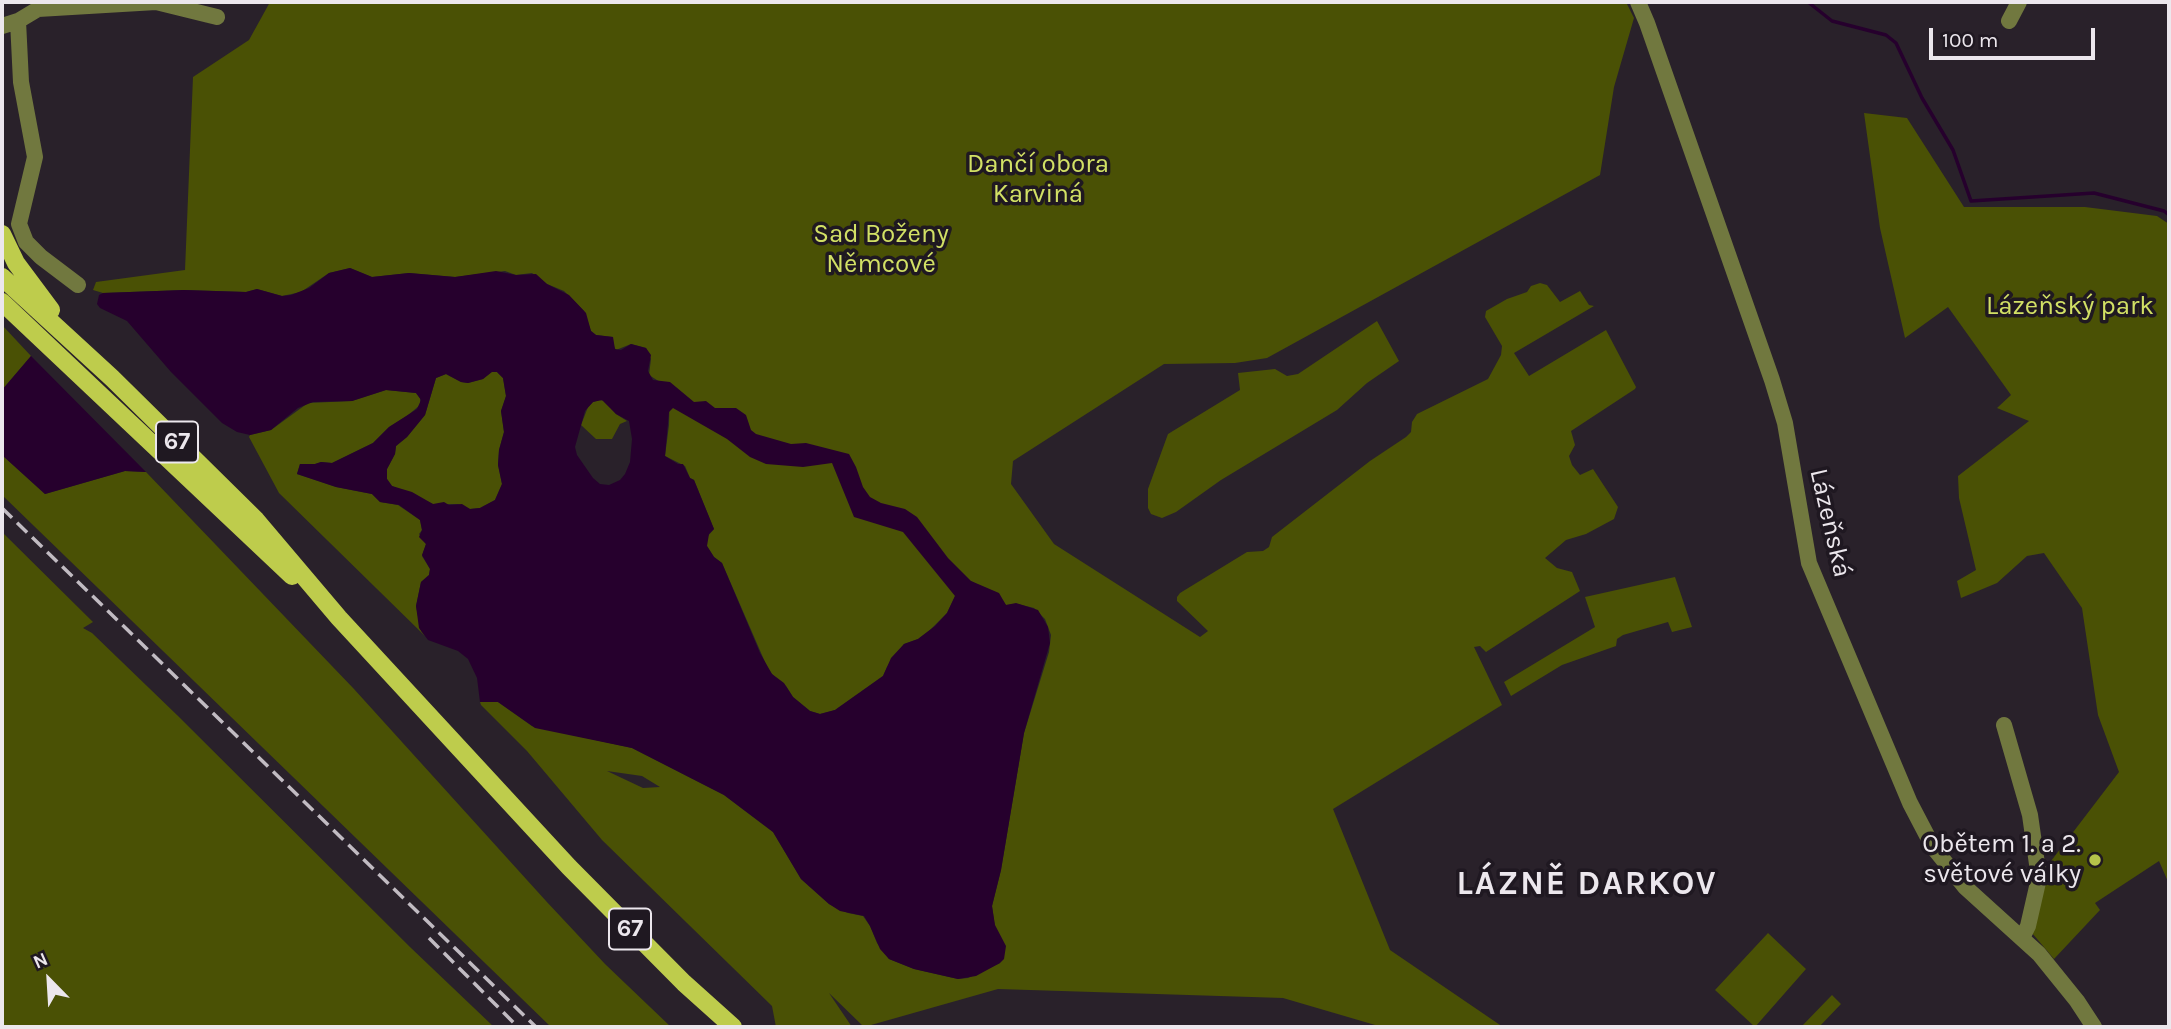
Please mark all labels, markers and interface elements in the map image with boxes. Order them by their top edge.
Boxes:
scale bar [1933,14,2099,58]
text: 100 m [1942,28,1999,52]
park label: Dančí obora Karviná [967,149,1109,210]
park label: Sad Boženy Němcové [813,219,949,280]
park label: Lázeňský park [1986,291,2154,323]
road number: 67 [156,422,198,462]
street label: Lázeňská [1802,466,1858,580]
place label: Obětem 1. a 2. světové války [1922,829,2081,890]
marker: Obětem 1. a 2. světové války [2087,852,2103,868]
district label: LÁZNĚ DARKOV [1458,865,1716,905]
road number: 67 [609,909,651,950]
north arrow [14,945,84,1015]
text: N [30,948,51,974]

